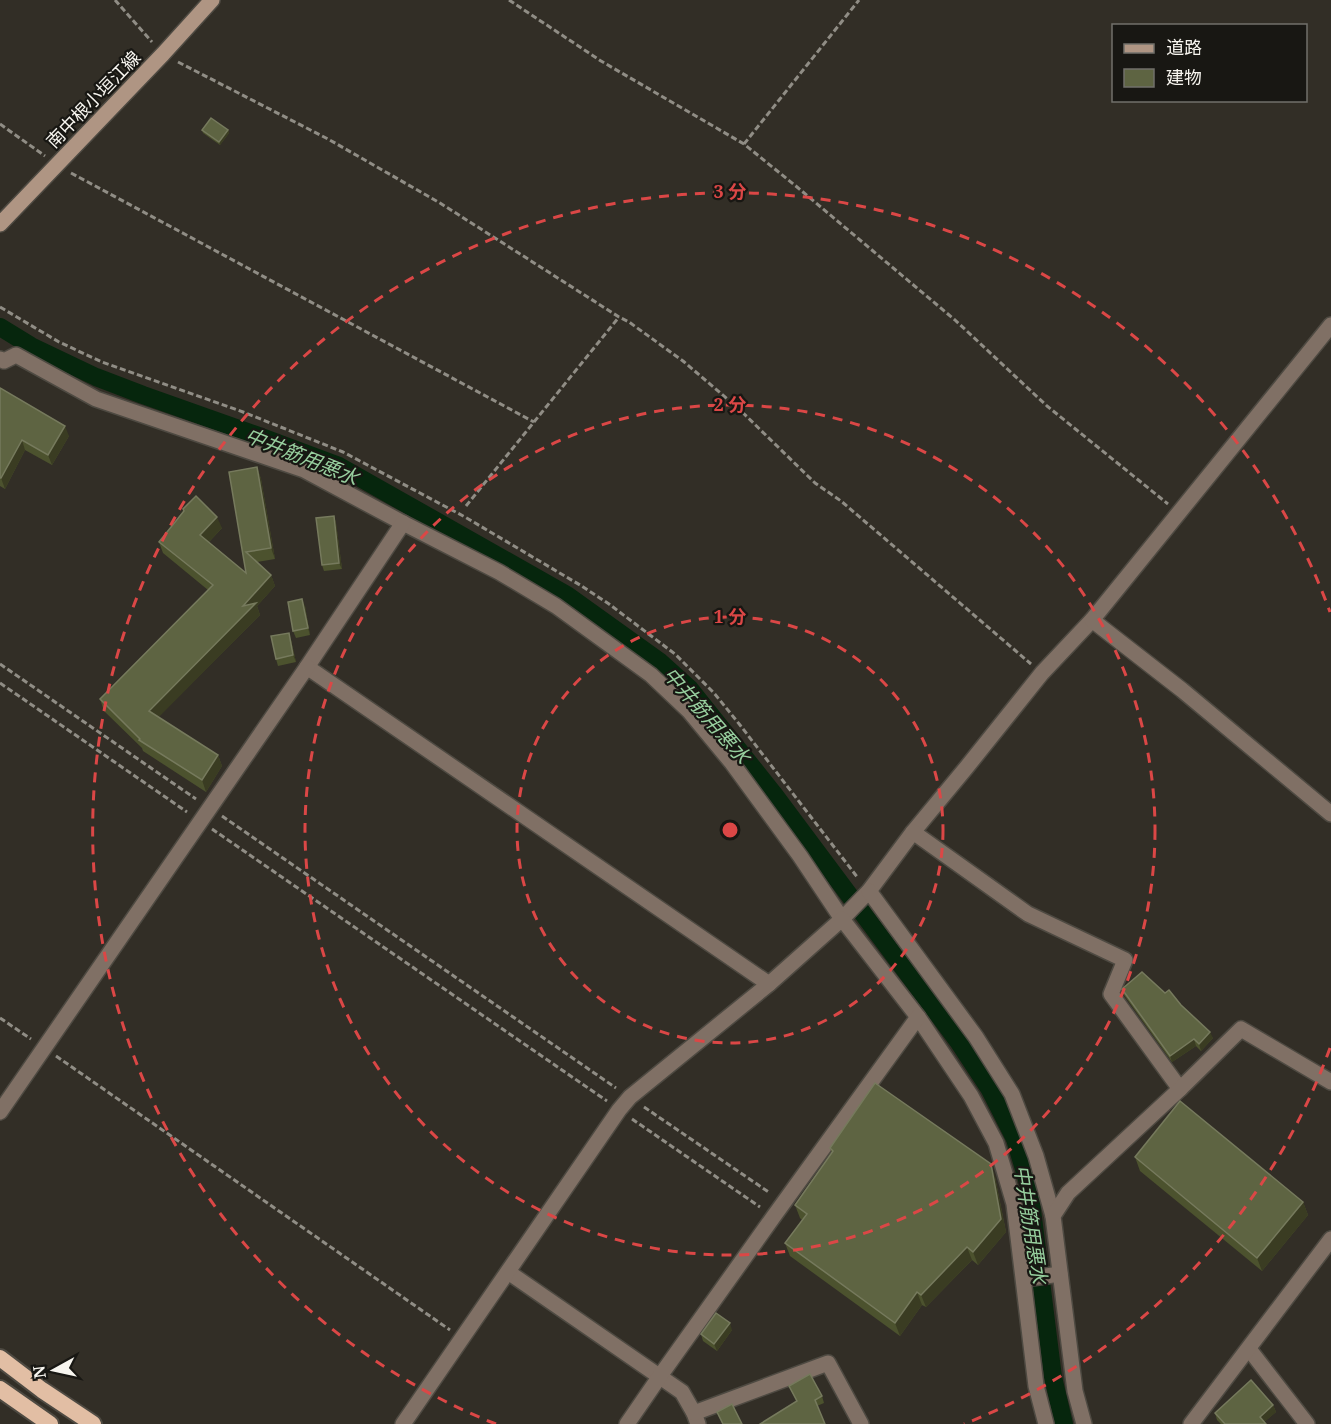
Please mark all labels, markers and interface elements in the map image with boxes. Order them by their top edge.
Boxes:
legend [1112,24,1307,102]
text: 道路 [1166,35,1202,59]
street label: 南中根小垣江線 [41,45,145,153]
text: 建物 [1166,65,1202,89]
text: 3 分 [714,179,746,203]
text: 2 分 [714,392,746,416]
water label: 中井筋用悪水 [241,421,365,492]
text: 1 分 [714,604,746,628]
water label: 中井筋用悪水 [657,661,758,771]
centre of rings [720,820,740,840]
water label: 中井筋用悪水 [1008,1163,1054,1287]
north arrow [24,1340,84,1400]
text: N [27,1364,51,1380]

